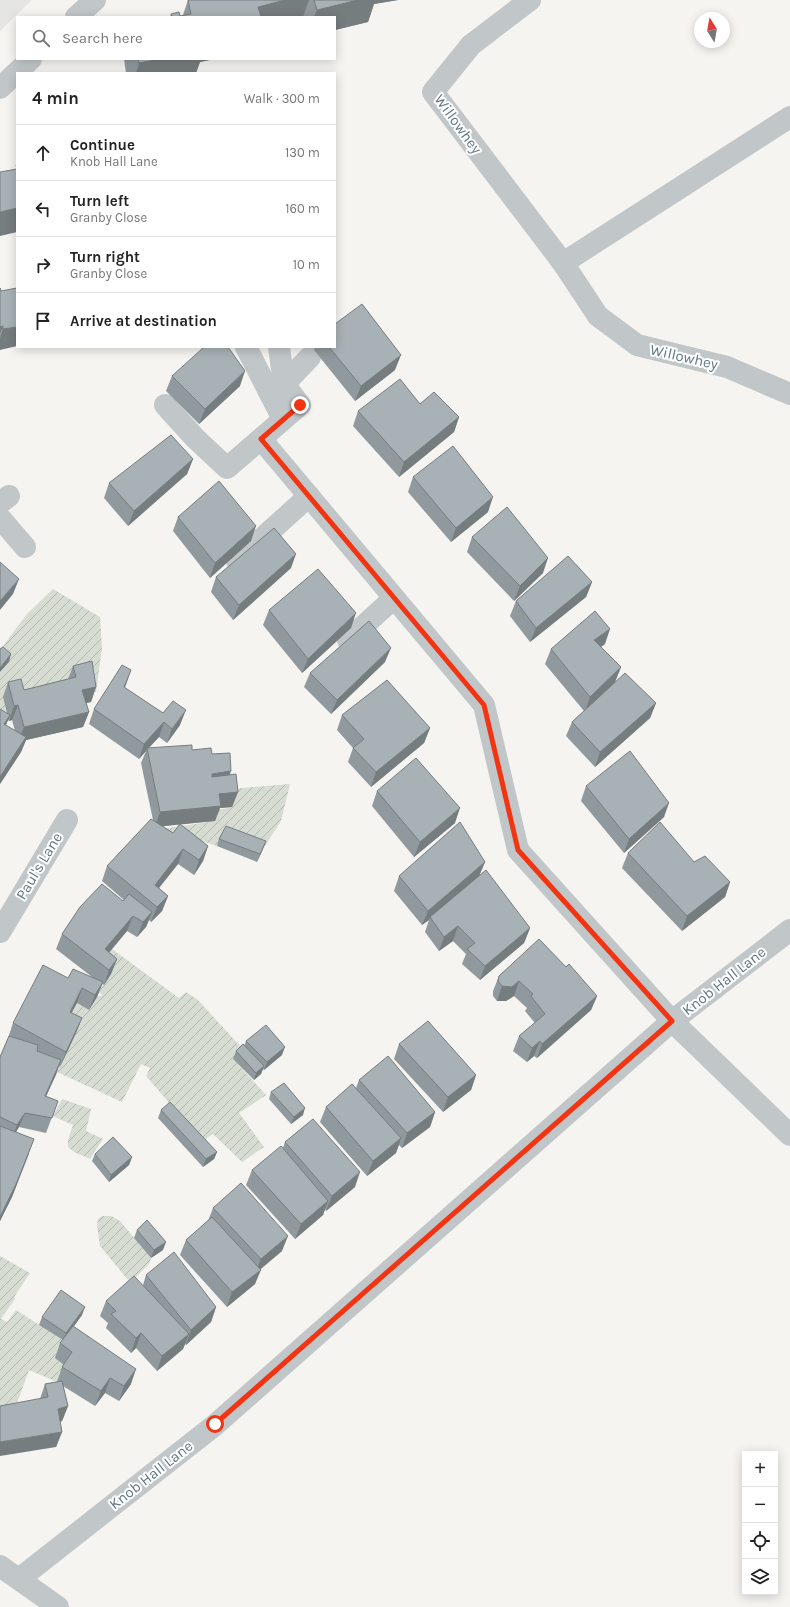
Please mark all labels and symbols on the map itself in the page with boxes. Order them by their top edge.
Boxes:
north arrow [694,12,730,48]
street label: Willowhey [430,91,486,157]
street label: Willowhey [648,340,720,374]
route end [291,396,309,414]
street label: Paul's Lane [12,829,66,903]
street label: Knob Hall Lane [679,943,769,1019]
route start [206,1415,224,1433]
street label: Knob Hall Lane [106,1437,196,1513]

